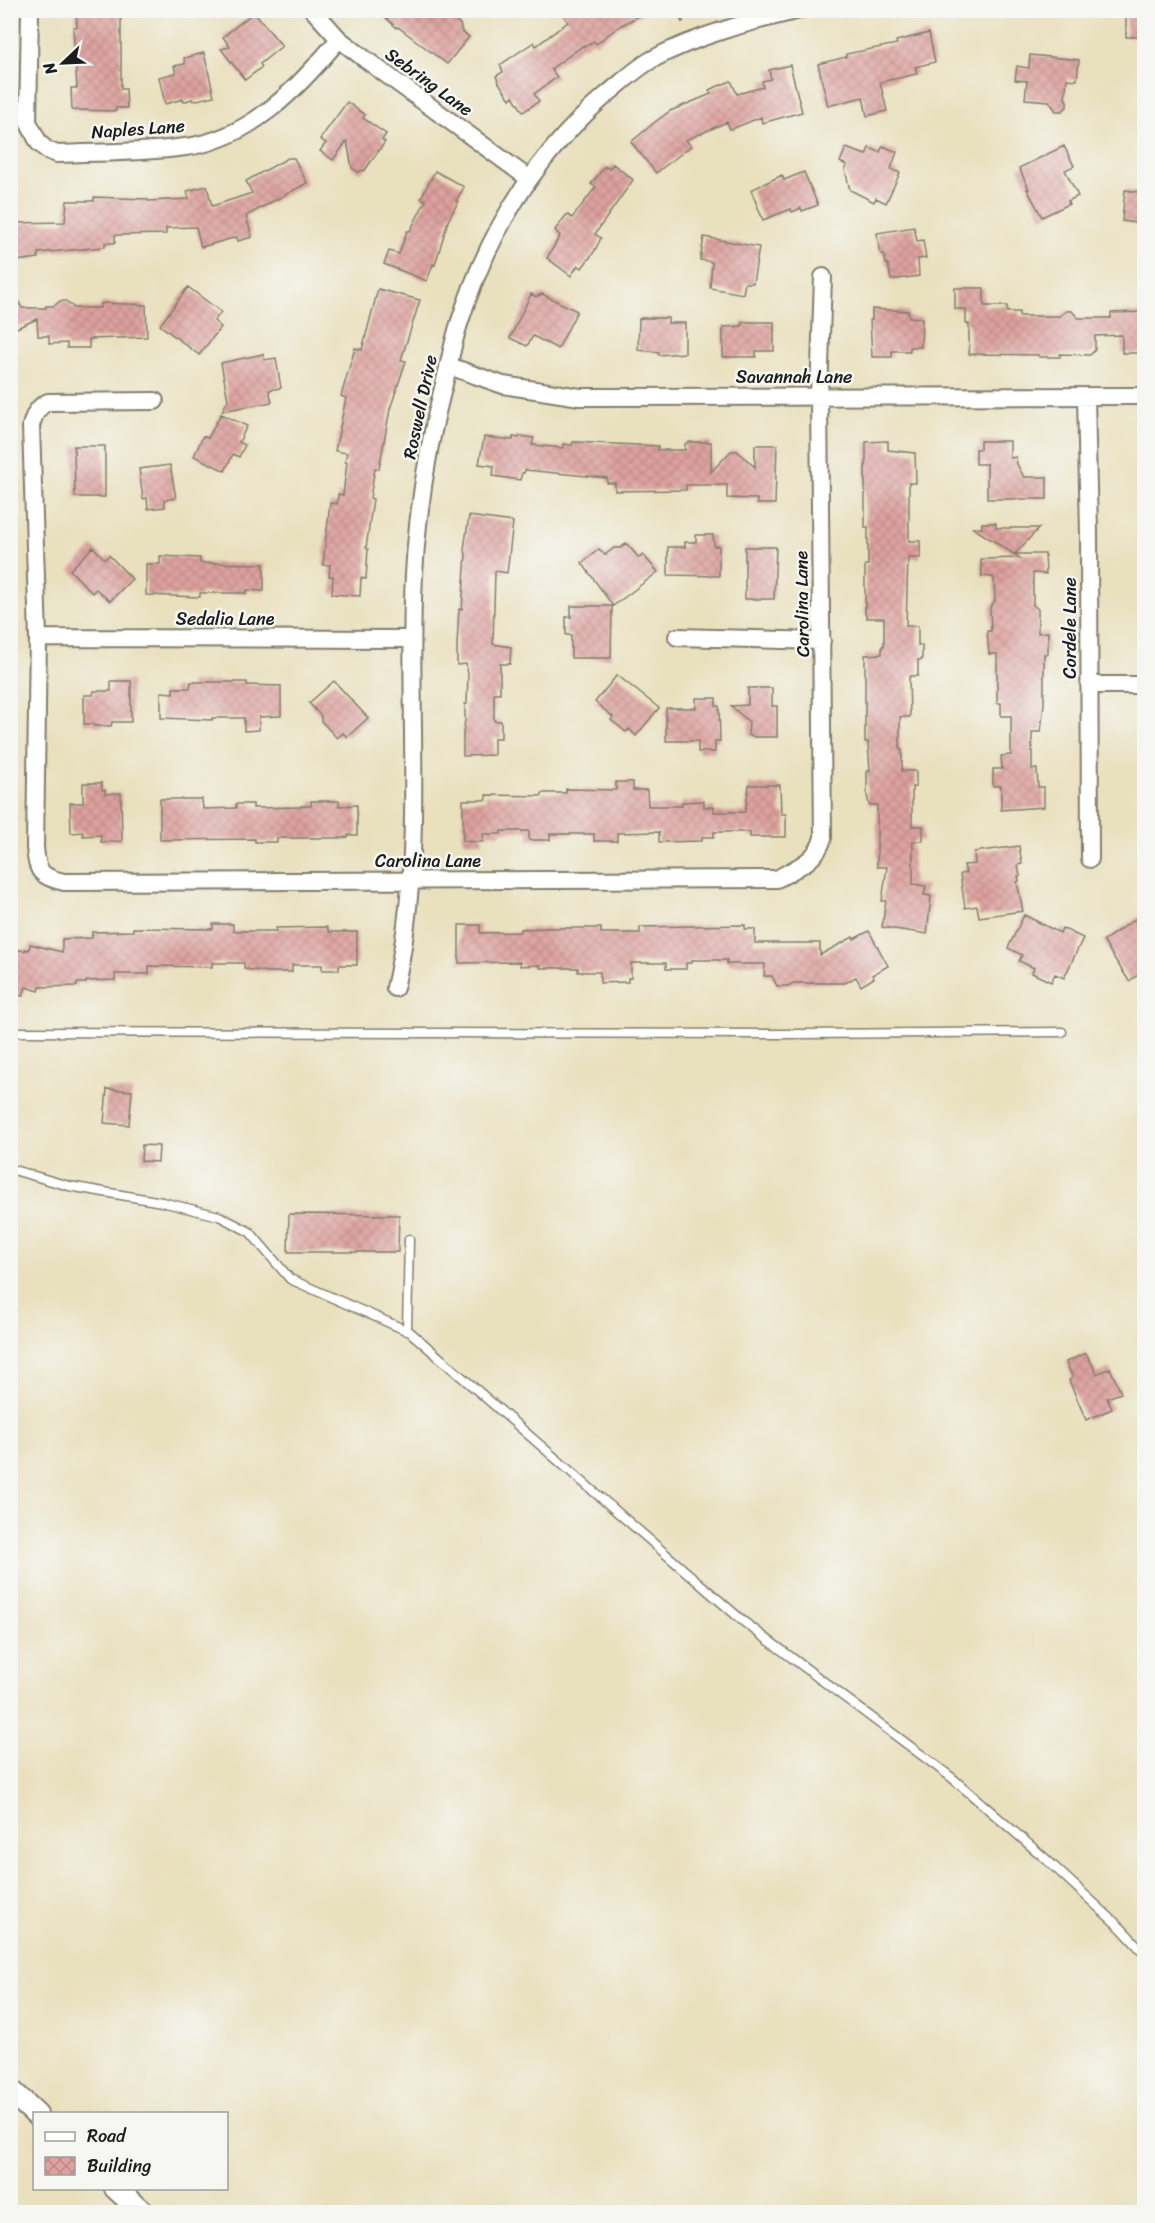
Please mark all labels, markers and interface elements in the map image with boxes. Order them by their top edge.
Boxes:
north arrow [33,33,93,93]
street label: Sebring Lane [378,39,480,125]
text: N [34,57,66,80]
street label: Naples Lane [90,110,186,148]
street label: Roswell Drive [393,352,447,462]
street label: Savannah Lane [736,361,852,393]
street label: Carolina Lane [785,550,819,657]
street label: Cordele Lane [1054,577,1086,679]
street label: Sedalia Lane [176,603,275,635]
street label: Carolina Lane [375,845,481,877]
legend [33,2112,228,2190]
text: Road [87,2120,127,2152]
text: Building [87,2150,151,2182]

